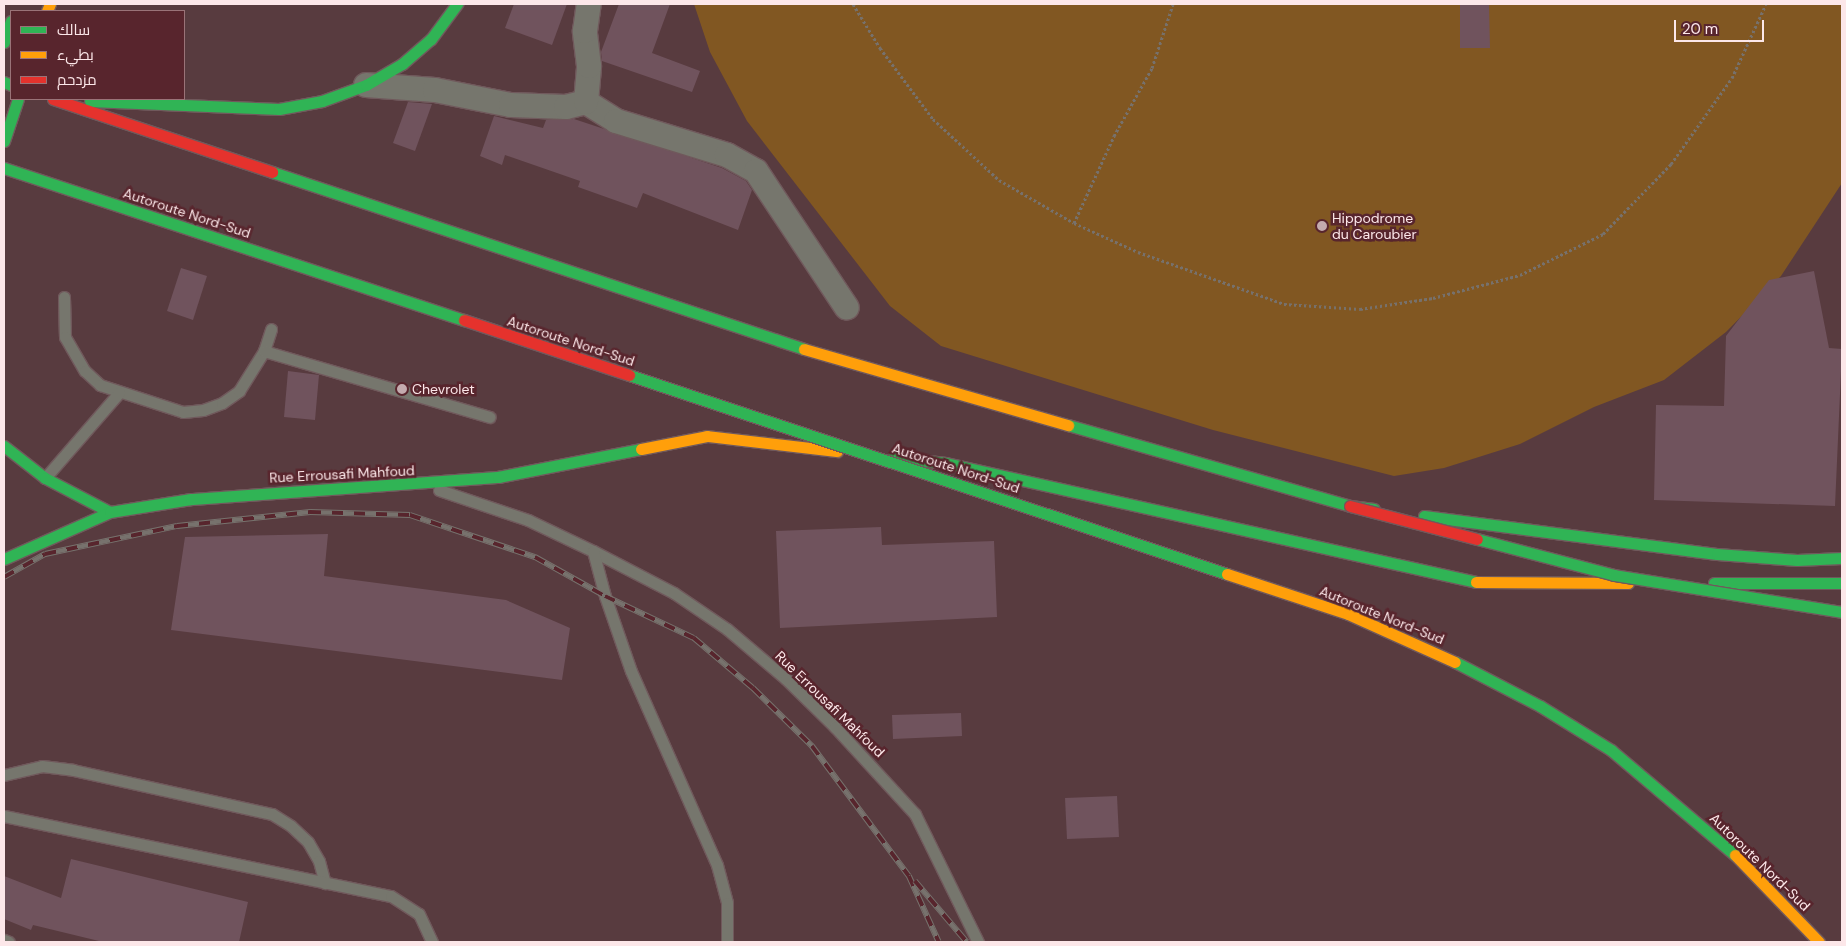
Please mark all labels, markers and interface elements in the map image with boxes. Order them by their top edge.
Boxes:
legend [10,10,185,100]
scale bar [1676,10,1766,42]
text: 20 m [1682,19,1718,39]
text: سالك [57,20,90,40]
text: بطيء [57,45,94,65]
text: مزدحم [57,70,97,90]
street label: Autoroute Nord-Sud [121,184,253,242]
place label: Hippodrome du Caroubier [1332,210,1417,242]
marker: Hippodrome du Caroubier [1316,220,1328,232]
street label: Autoroute Nord-Sud [505,312,637,370]
place label: Chevrolet [412,381,475,397]
marker: Chevrolet [396,383,408,395]
street label: Autoroute Nord-Sud [890,439,1022,497]
street label: Rue Errousafi Mahfoud [269,462,415,486]
street label: Autoroute Nord-Sud [1317,582,1447,648]
street label: Rue Errousafi Mahfoud [772,647,888,761]
street label: Autoroute Nord-Sud [1706,810,1814,914]

